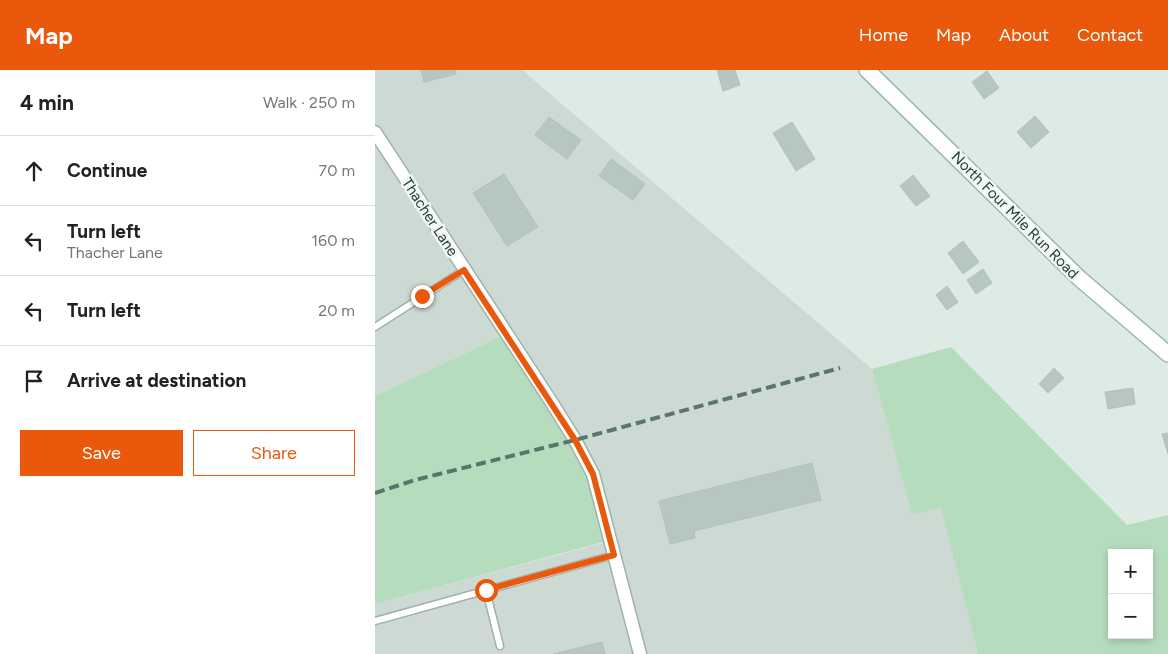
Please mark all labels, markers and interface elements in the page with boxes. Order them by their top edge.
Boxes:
text: Map [25,21,73,50]
text: Home [859,24,908,46]
text: Map [936,24,971,46]
text: About [999,24,1049,46]
text: Contact [1077,24,1143,46]
text: 4 min [20,90,74,115]
text: Walk · 250 m [263,93,355,112]
street label: North Four Mile Run Road [948,148,1082,282]
icon: ahead [20,157,48,185]
text: Continue [67,159,147,182]
text: 70 m [319,161,355,180]
street label: Thacher Lane [398,174,462,260]
text: Turn left [67,220,141,243]
icon: left [20,227,48,255]
text: 160 m [312,231,355,250]
text: Thacher Lane [67,243,163,262]
route end [411,285,434,308]
icon: left [20,297,48,325]
text: Turn left [67,299,141,322]
text: 20 m [318,301,355,320]
icon: arrive [20,367,48,395]
text: Arrive at destination [67,369,246,392]
button: Save [20,430,183,476]
button: Share [193,430,355,476]
map controls [1108,549,1153,639]
button: + [1108,549,1153,594]
route start [475,579,498,602]
button: − [1108,594,1153,639]

